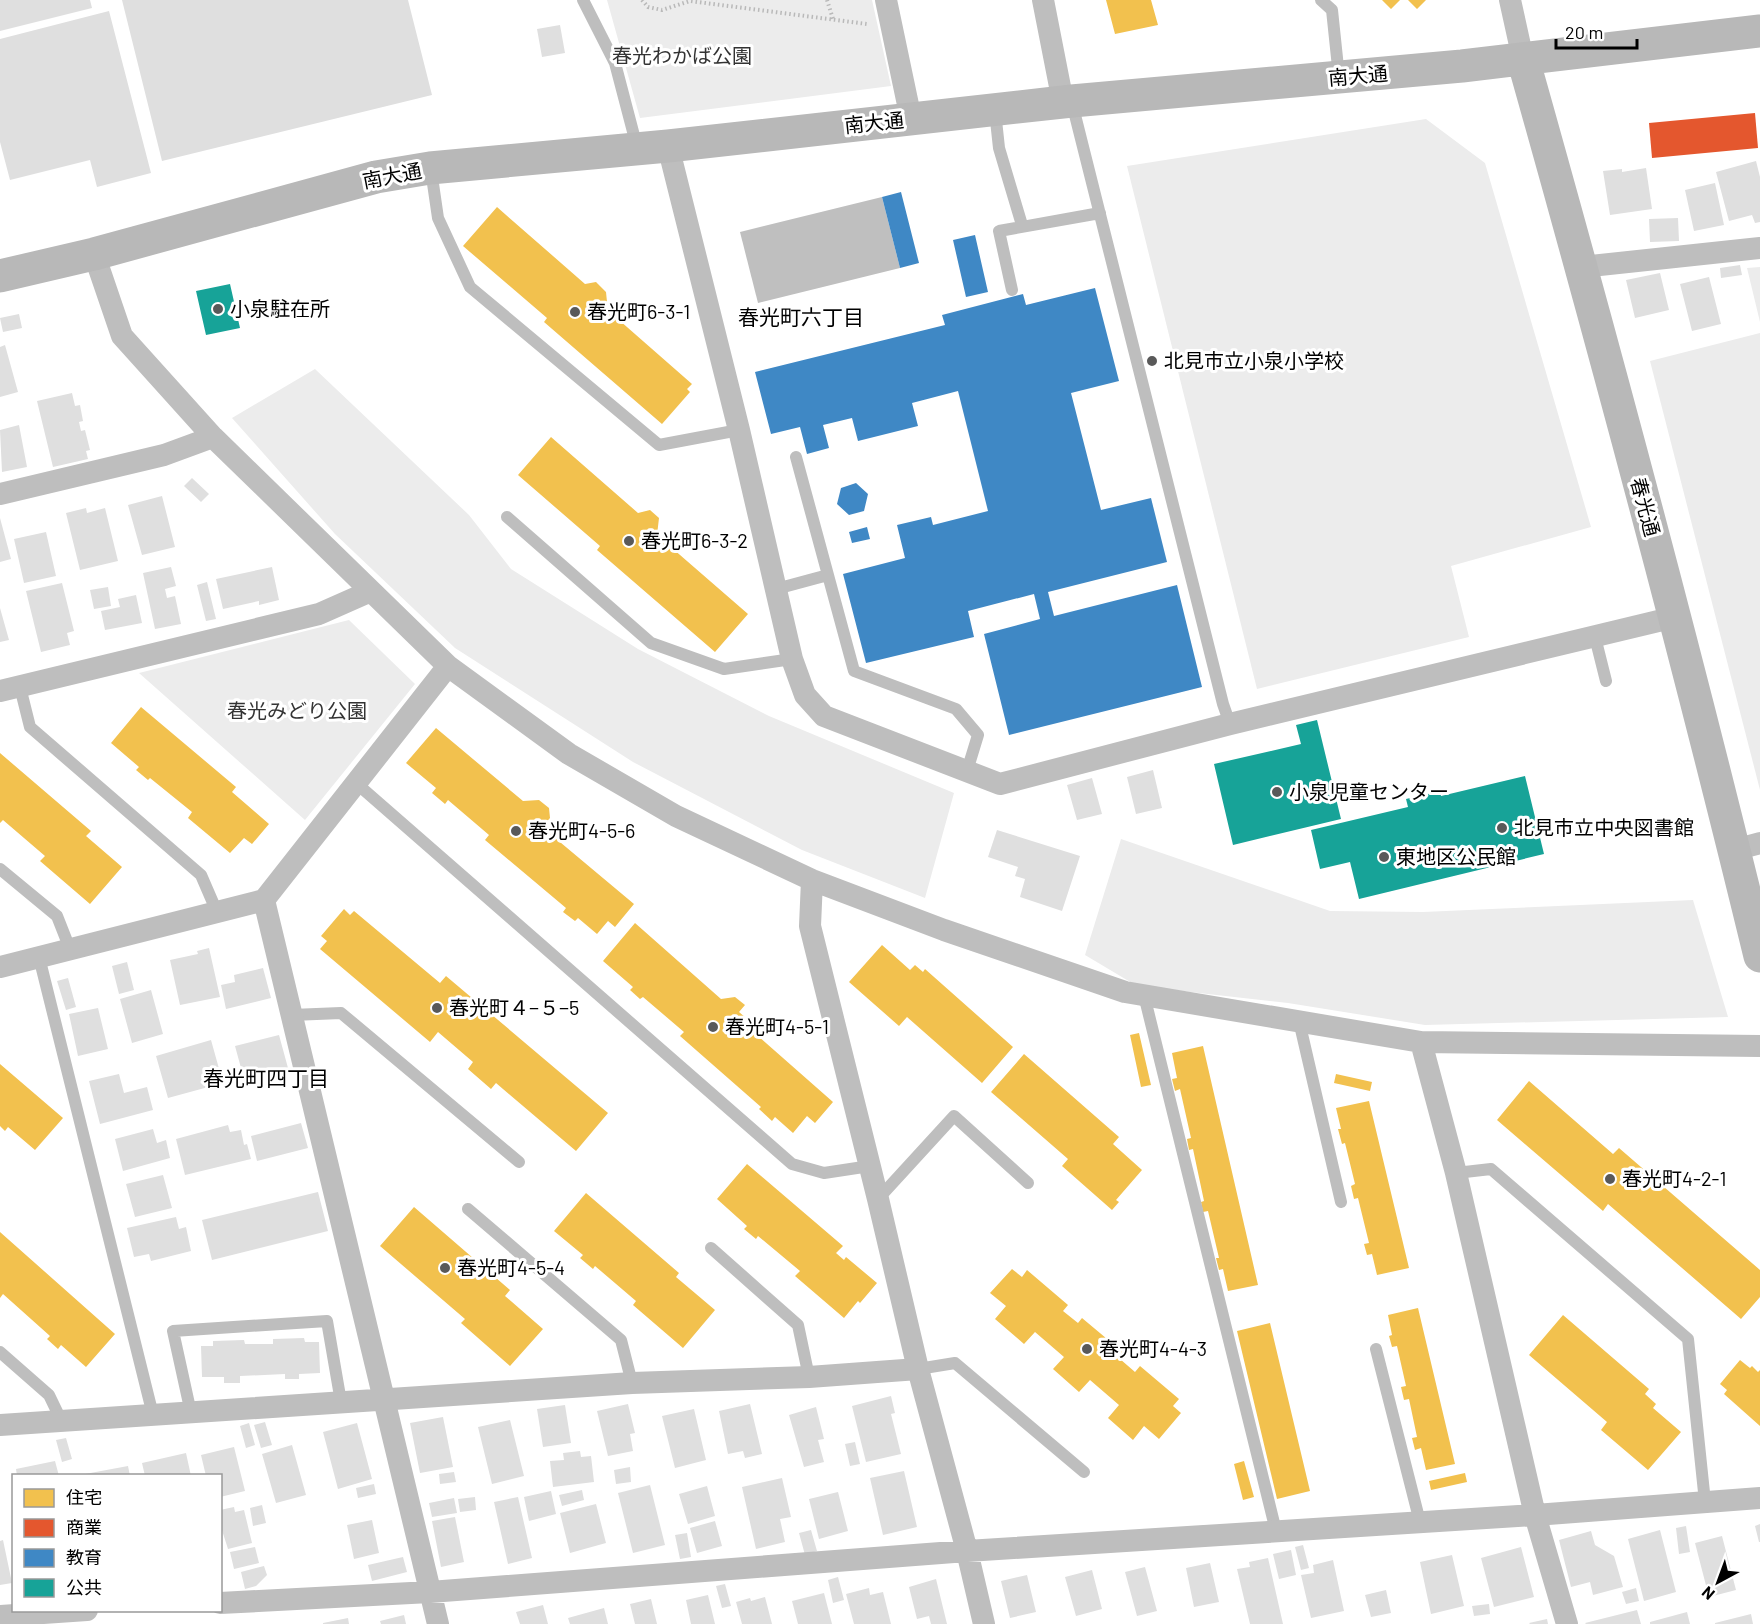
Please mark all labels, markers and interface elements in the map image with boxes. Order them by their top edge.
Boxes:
scale bar [1556,12,1637,50]
text: 20 m [1565,21,1603,43]
park label: 春光わかば公園 [612,43,752,67]
street label: 南大通 [1327,60,1389,90]
street label: 南大通 [843,107,905,137]
street label: 南大通 [360,158,424,193]
place label: 小泉駐在所 [230,296,330,320]
place label: 春光町6-3-1 [587,299,690,323]
marker: 小泉駐在所 [211,302,225,316]
district label: 春光町六丁目 [738,304,864,329]
marker: 春光町6-3-1 [568,305,582,319]
place label: 北見市立小泉小学校 [1164,348,1344,372]
marker: 北見市立小泉小学校 [1145,354,1159,368]
street label: 春光通 [1627,475,1665,539]
place label: 春光町6-3-2 [641,528,748,552]
marker: 春光町6-3-2 [622,534,636,548]
park label: 春光みどり公園 [227,698,367,722]
place label: 小泉児童センター [1289,779,1449,803]
marker: 小泉児童センター [1270,785,1284,799]
place label: 北見市立中央図書館 [1514,815,1694,839]
place label: 春光町4-5-6 [528,818,635,842]
marker: 北見市立中央図書館 [1495,821,1509,835]
marker: 春光町4-5-6 [509,824,523,838]
place label: 東地区公民館 [1396,844,1516,868]
marker: 東地区公民館 [1377,850,1391,864]
place label: 春光町４−５−5 [449,995,579,1019]
marker: 春光町４−５−5 [430,1001,444,1015]
place label: 春光町4-5-1 [725,1014,829,1038]
marker: 春光町4-5-1 [706,1020,720,1034]
district label: 春光町四丁目 [203,1065,329,1090]
place label: 春光町4-2-1 [1622,1166,1727,1190]
marker: 春光町4-2-1 [1603,1172,1617,1186]
place label: 春光町4-5-4 [457,1255,565,1279]
marker: 春光町4-5-4 [438,1261,452,1275]
place label: 春光町4-4-3 [1099,1336,1207,1360]
marker: 春光町4-4-3 [1080,1342,1094,1356]
legend [12,1474,222,1612]
text: 住宅 [66,1486,102,1508]
text: 商業 [66,1516,102,1538]
text: 教育 [66,1546,102,1568]
north arrow [1688,1552,1748,1612]
text: 公共 [66,1576,102,1598]
text: N [1698,1583,1718,1604]

